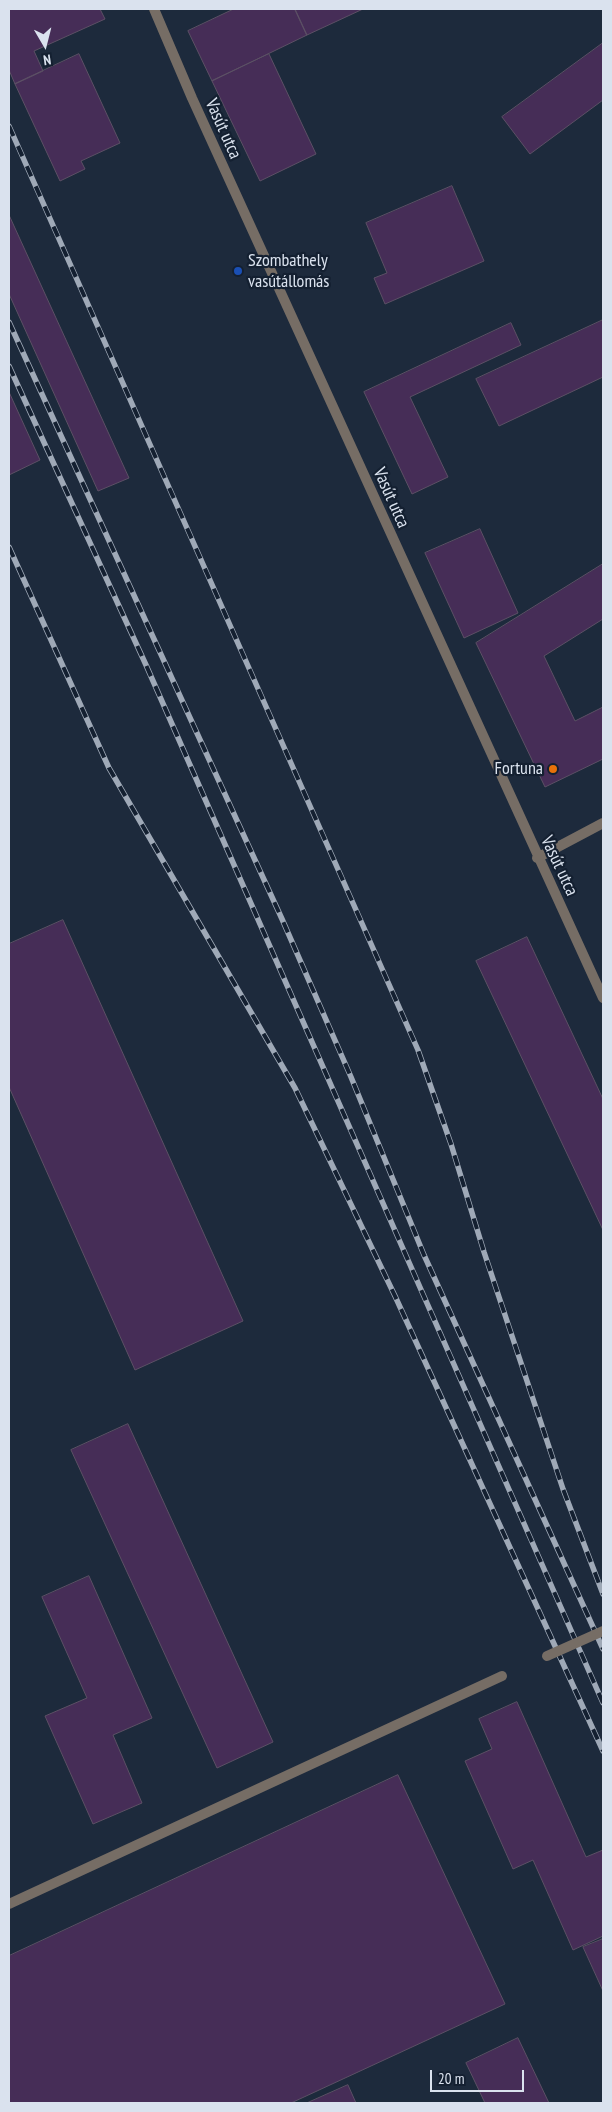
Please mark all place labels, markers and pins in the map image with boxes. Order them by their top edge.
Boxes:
place label: Szombathely vasútállomás [248,250,329,292]
marker: Szombathely vasútállomás [232,265,244,277]
place label: Fortuna [495,758,543,780]
marker: Fortuna [547,763,559,775]

